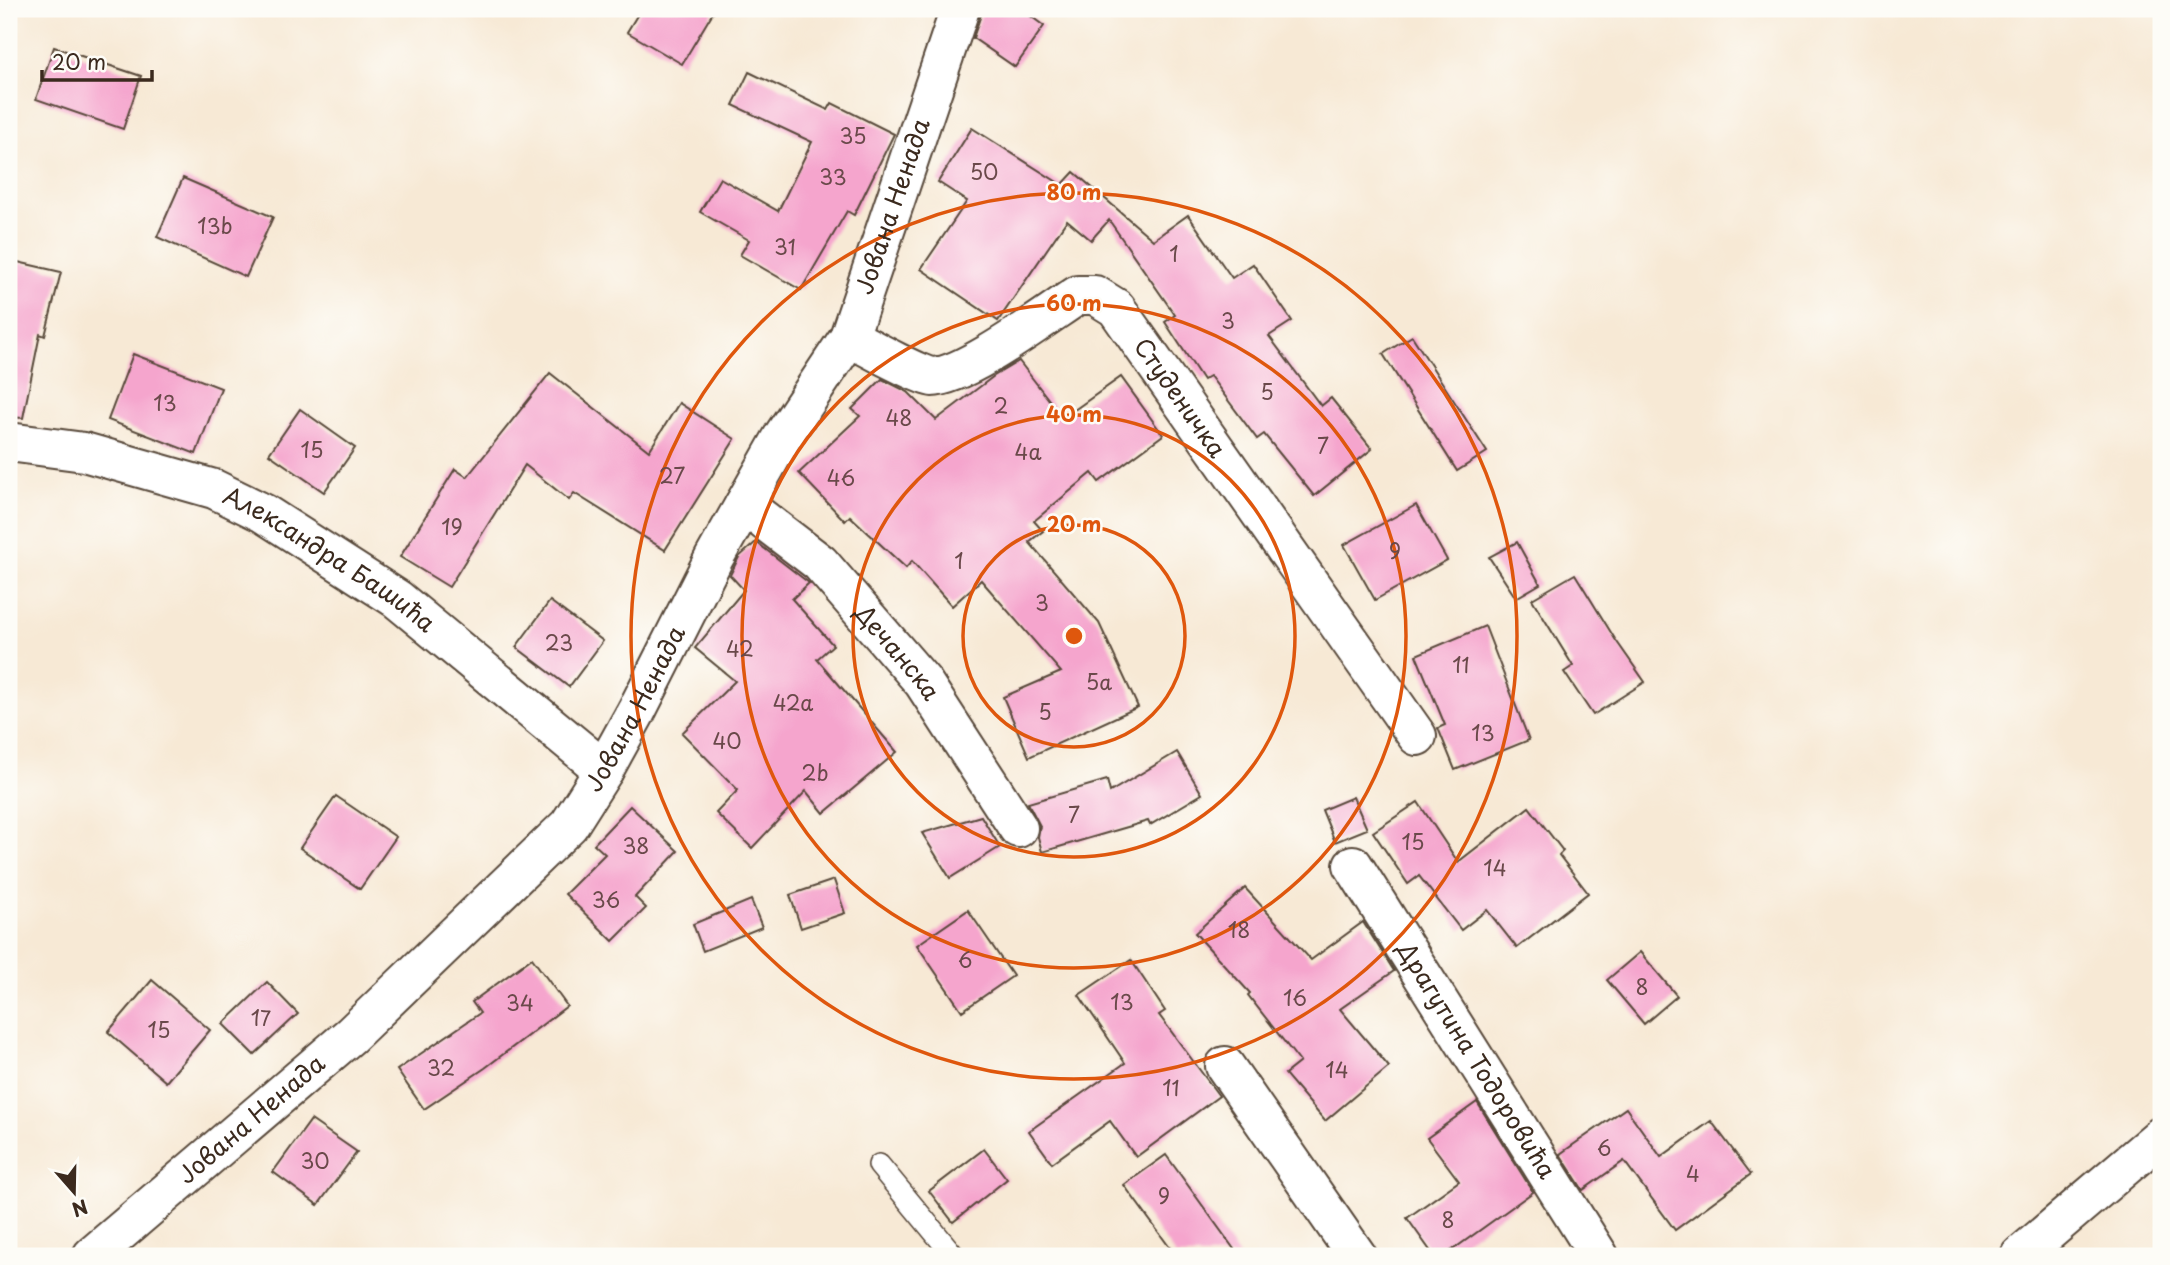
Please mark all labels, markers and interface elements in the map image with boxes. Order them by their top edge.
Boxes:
scale bar [42,38,152,82]
text: 20 m [52,45,106,77]
street label: Јована Ненада [845,113,938,299]
house number: 35 [840,119,866,151]
house number: 50 [970,155,998,187]
house number: 33 [819,160,847,192]
text: 80 m [1047,175,1101,207]
house number: 13b [197,209,233,241]
house number: 31 [774,230,796,262]
house number: 1 [1169,237,1179,269]
text: 60 m [1046,286,1102,318]
house number: 3 [1221,304,1235,336]
street label: Студеничка [1126,330,1236,464]
house number: 5 [1260,375,1274,407]
house number: 13 [153,386,177,418]
house number: 2 [994,389,1008,421]
text: 40 m [1046,397,1102,429]
house number: 48 [886,401,912,433]
house number: 7 [1317,429,1329,461]
house number: 15 [301,433,323,465]
house number: 4a [1015,435,1041,467]
house number: 27 [659,459,685,491]
house number: 46 [827,461,855,493]
street label: Александра Башића [218,476,444,640]
text: 20 m [1047,507,1101,539]
house number: 19 [441,510,463,542]
house number: 9 [1389,534,1401,566]
house number: 1 [954,544,964,576]
house number: 3 [1035,586,1049,618]
street label: Дечанска [847,595,950,707]
street label: Јована Ненада [575,619,693,798]
centre of rings [1062,624,1086,648]
house number: 23 [545,626,573,658]
house number: 42 [726,632,754,664]
house number: 11 [1452,648,1470,680]
house number: 5a [1086,665,1112,697]
house number: 42a [773,686,813,718]
house number: 5 [1038,695,1052,727]
house number: 13 [1471,716,1495,748]
house number: 40 [712,724,742,756]
house number: 2b [802,756,828,788]
house number: 7 [1068,798,1080,830]
house number: 15 [1402,825,1424,857]
house number: 38 [623,829,650,861]
house number: 14 [1483,851,1507,883]
house number: 36 [592,883,620,915]
house number: 18 [1228,913,1250,945]
street label: Драгутина Тодоровића [1389,933,1566,1185]
house number: 6 [958,943,972,975]
house number: 8 [1635,970,1649,1002]
house number: 16 [1283,981,1307,1013]
house number: 13 [1110,985,1134,1017]
house number: 34 [506,986,534,1018]
house number: 17 [251,1001,271,1033]
house number: 15 [148,1013,170,1045]
street label: Јована Ненада [169,1045,332,1191]
house number: 32 [427,1051,455,1083]
house number: 14 [1325,1053,1349,1085]
house number: 11 [1162,1071,1180,1103]
house number: 6 [1597,1131,1611,1163]
house number: 30 [300,1144,330,1176]
north arrow [38,1156,108,1226]
house number: 4 [1686,1157,1700,1189]
house number: 9 [1158,1179,1170,1211]
text: N [68,1193,92,1225]
house number: 8 [1441,1203,1455,1235]

